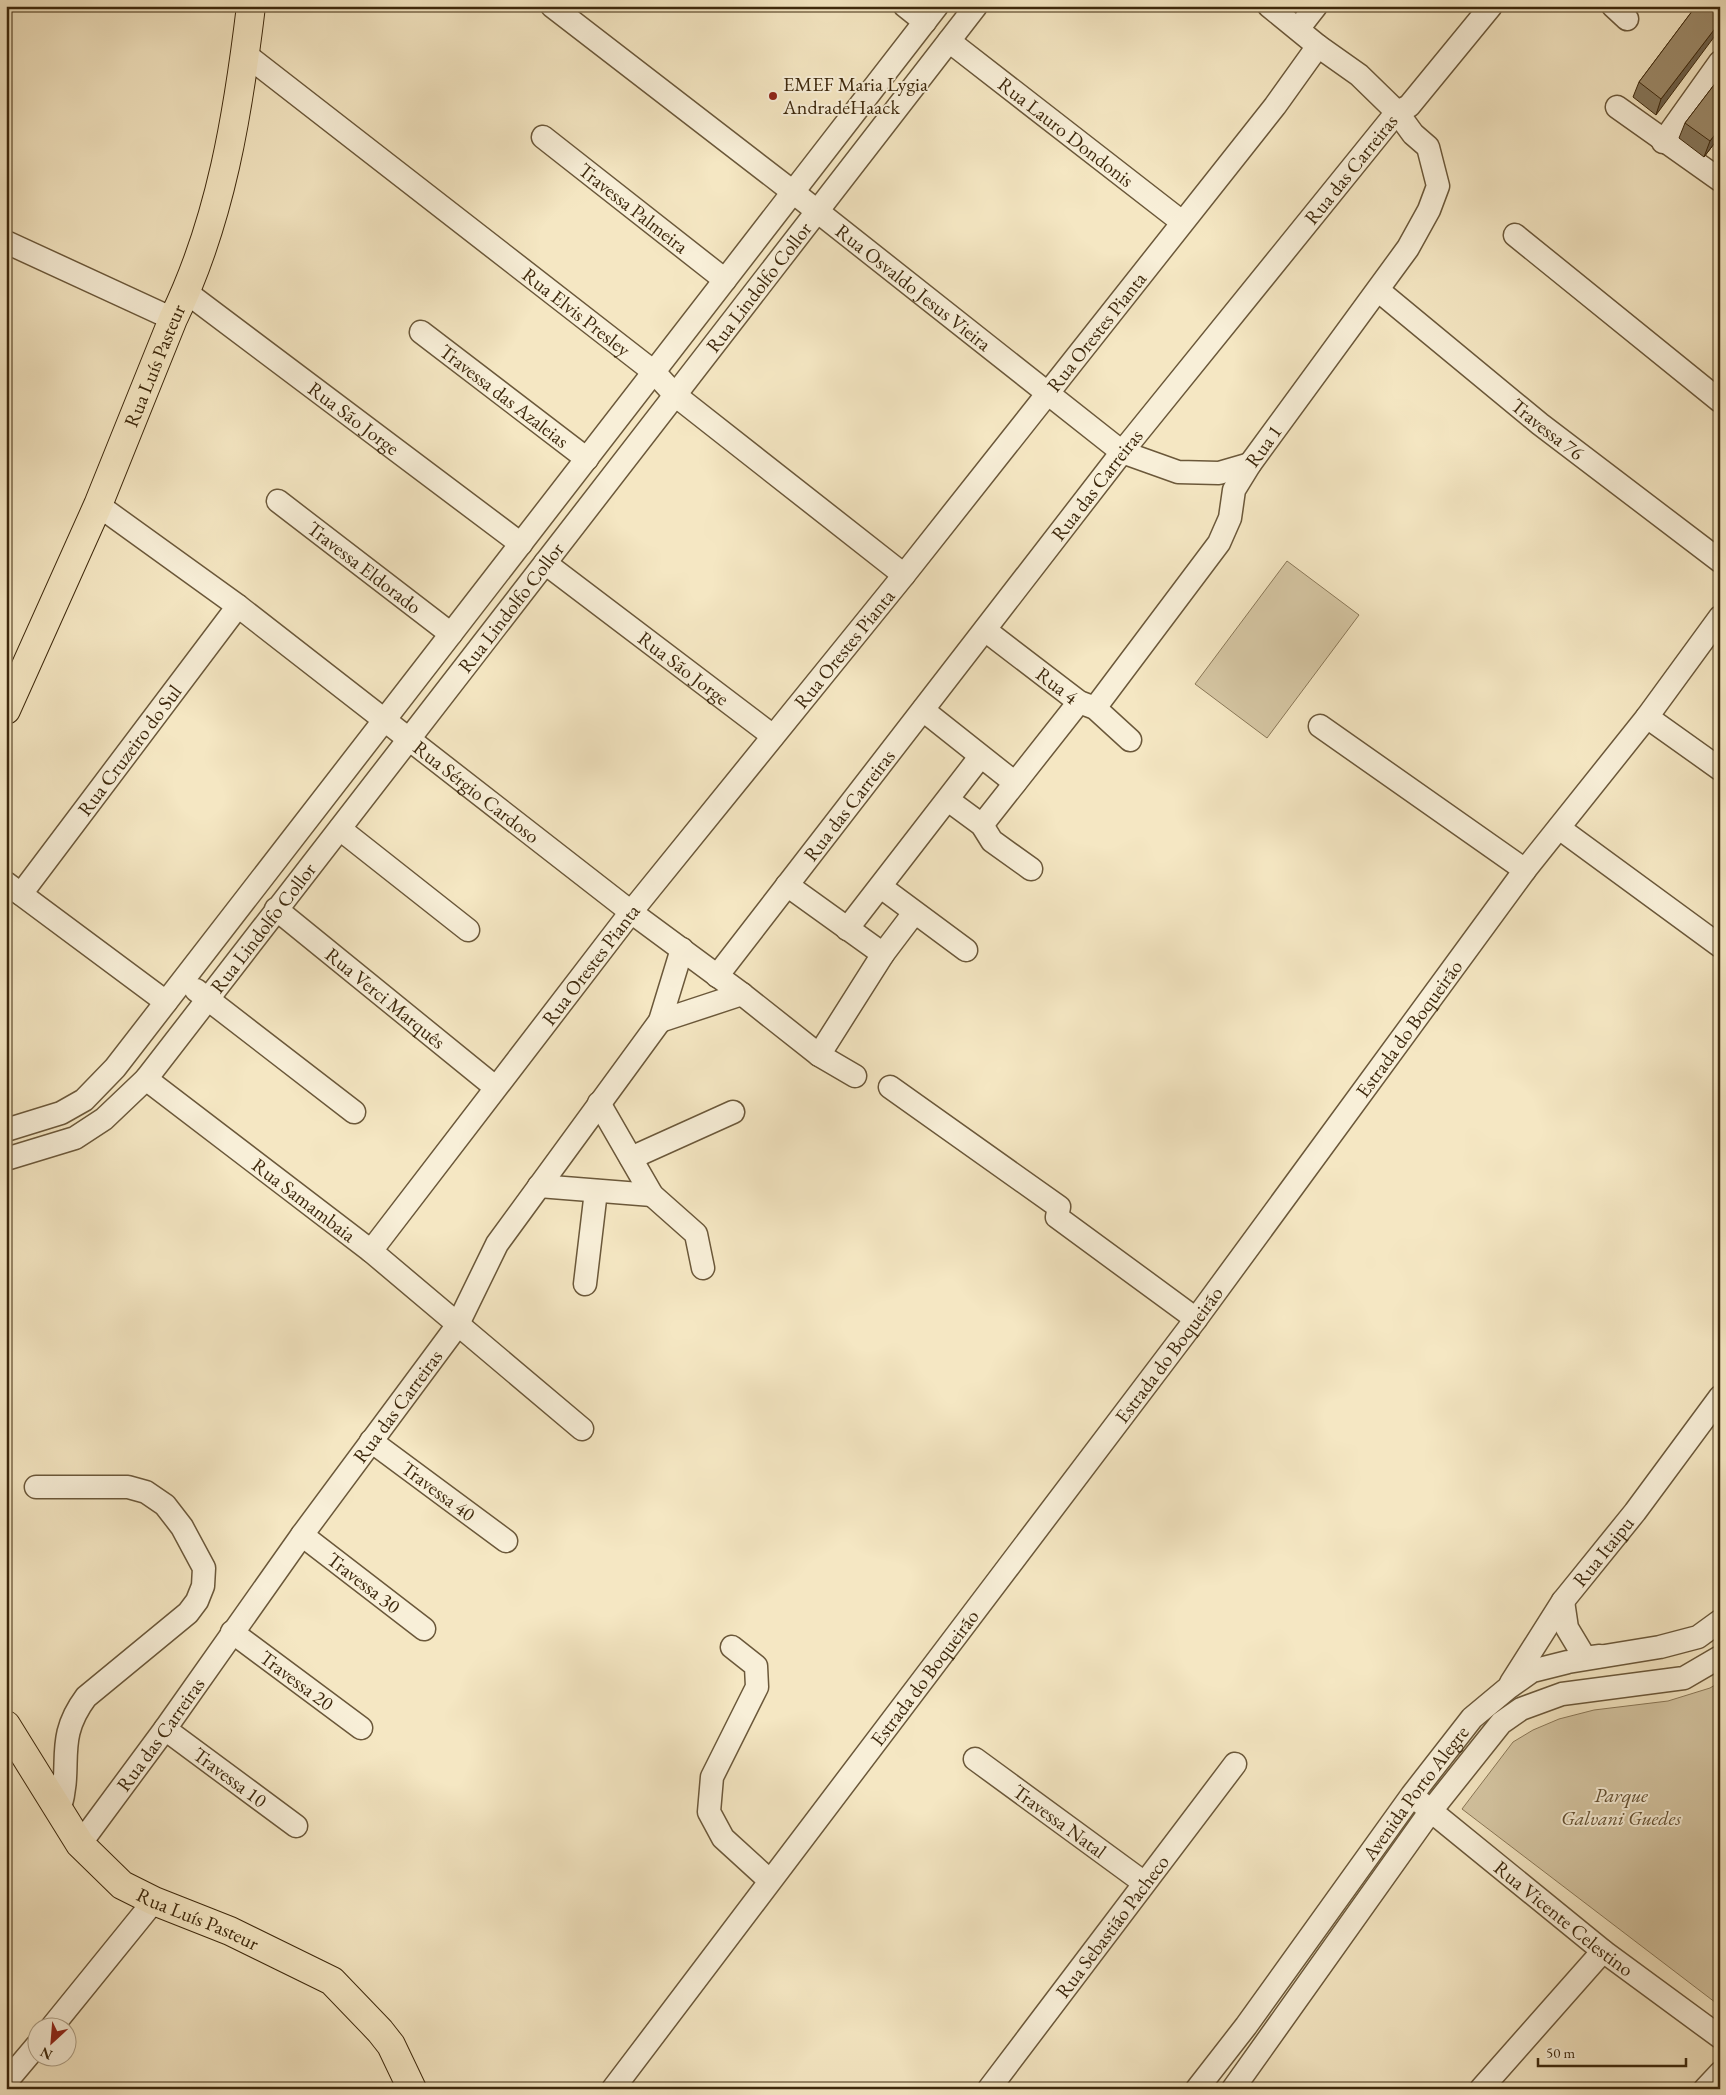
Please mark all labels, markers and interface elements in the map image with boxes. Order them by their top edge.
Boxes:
place label: EMEF Maria Lygia AndradeHaack [782,71,928,120]
street label: Rua Lauro Dondonis [993,71,1139,193]
marker: EMEF Maria Lygia AndradeHaack [767,90,779,102]
street label: Rua das Carreiras [1298,109,1403,230]
street label: Travessa Palmeira [573,157,694,259]
street label: Rua Lindolfo Collor [700,216,817,358]
street label: Rua Osvaldo Jesus Vieira [830,218,997,357]
street label: Rua Elvis Presley [517,262,636,362]
street label: Rua Orestes Pianta [1041,266,1152,397]
street label: Rua Luís Pasteur [118,300,191,431]
street label: Travessa das Azaleias [434,338,574,454]
street label: Rua São Jorge [303,375,405,461]
street label: Travessa 76 [1506,392,1590,466]
street label: Rua 1 [1239,419,1287,472]
street label: Rua das Carreiras [1045,424,1149,546]
street label: Travessa Eldorado [302,515,427,620]
street label: Rua Lindolfo Collor [452,537,570,678]
street label: Rua Orestes Pianta [788,584,900,714]
street label: Rua São Jorge [633,625,735,711]
street label: Rua 4 [1031,661,1084,710]
street label: Rua Cruzeiro do Sul [71,679,187,821]
street label: Rua Sérgio Cardoso [408,734,545,849]
street label: Rua das Carreiras [798,744,901,866]
street label: Rua Lindolfo Collor [204,857,322,998]
street label: Rua Orestes Pianta [536,898,645,1031]
street label: Rua Verci Marquês [320,941,451,1054]
street label: Estrada do Boqueirão [1350,954,1468,1103]
street label: Rua Samambaia [247,1152,361,1248]
street label: Estrada do Boqueirão [1109,1281,1229,1428]
street label: Rua das Carreiras [347,1344,448,1468]
street label: Travessa 40 [396,1455,481,1527]
street label: Rua Itaipu [1567,1510,1640,1592]
street label: Travessa 30 [322,1546,406,1619]
street label: Estrada do Boqueirão [864,1604,985,1751]
street label: Travessa 20 [255,1644,340,1717]
street label: Rua das Carreiras [110,1672,210,1797]
street label: Avenida Porto Alegre [1356,1720,1475,1866]
street label: Travessa 10 [188,1741,273,1813]
street label: Travessa Natal [1008,1778,1112,1864]
park label: Parque Galvani Guedes [1561,1782,1681,1831]
street label: Rua Sebastião Pacheco [1050,1849,1175,2003]
street label: Rua Vicente Celestino [1489,1855,1639,1982]
street label: Rua Luís Pasteur [132,1881,264,1956]
north arrow [28,2018,78,2068]
scale bar [1538,2035,1686,2067]
text: N [37,2043,55,2064]
text: 50 m [1546,2043,1575,2062]

